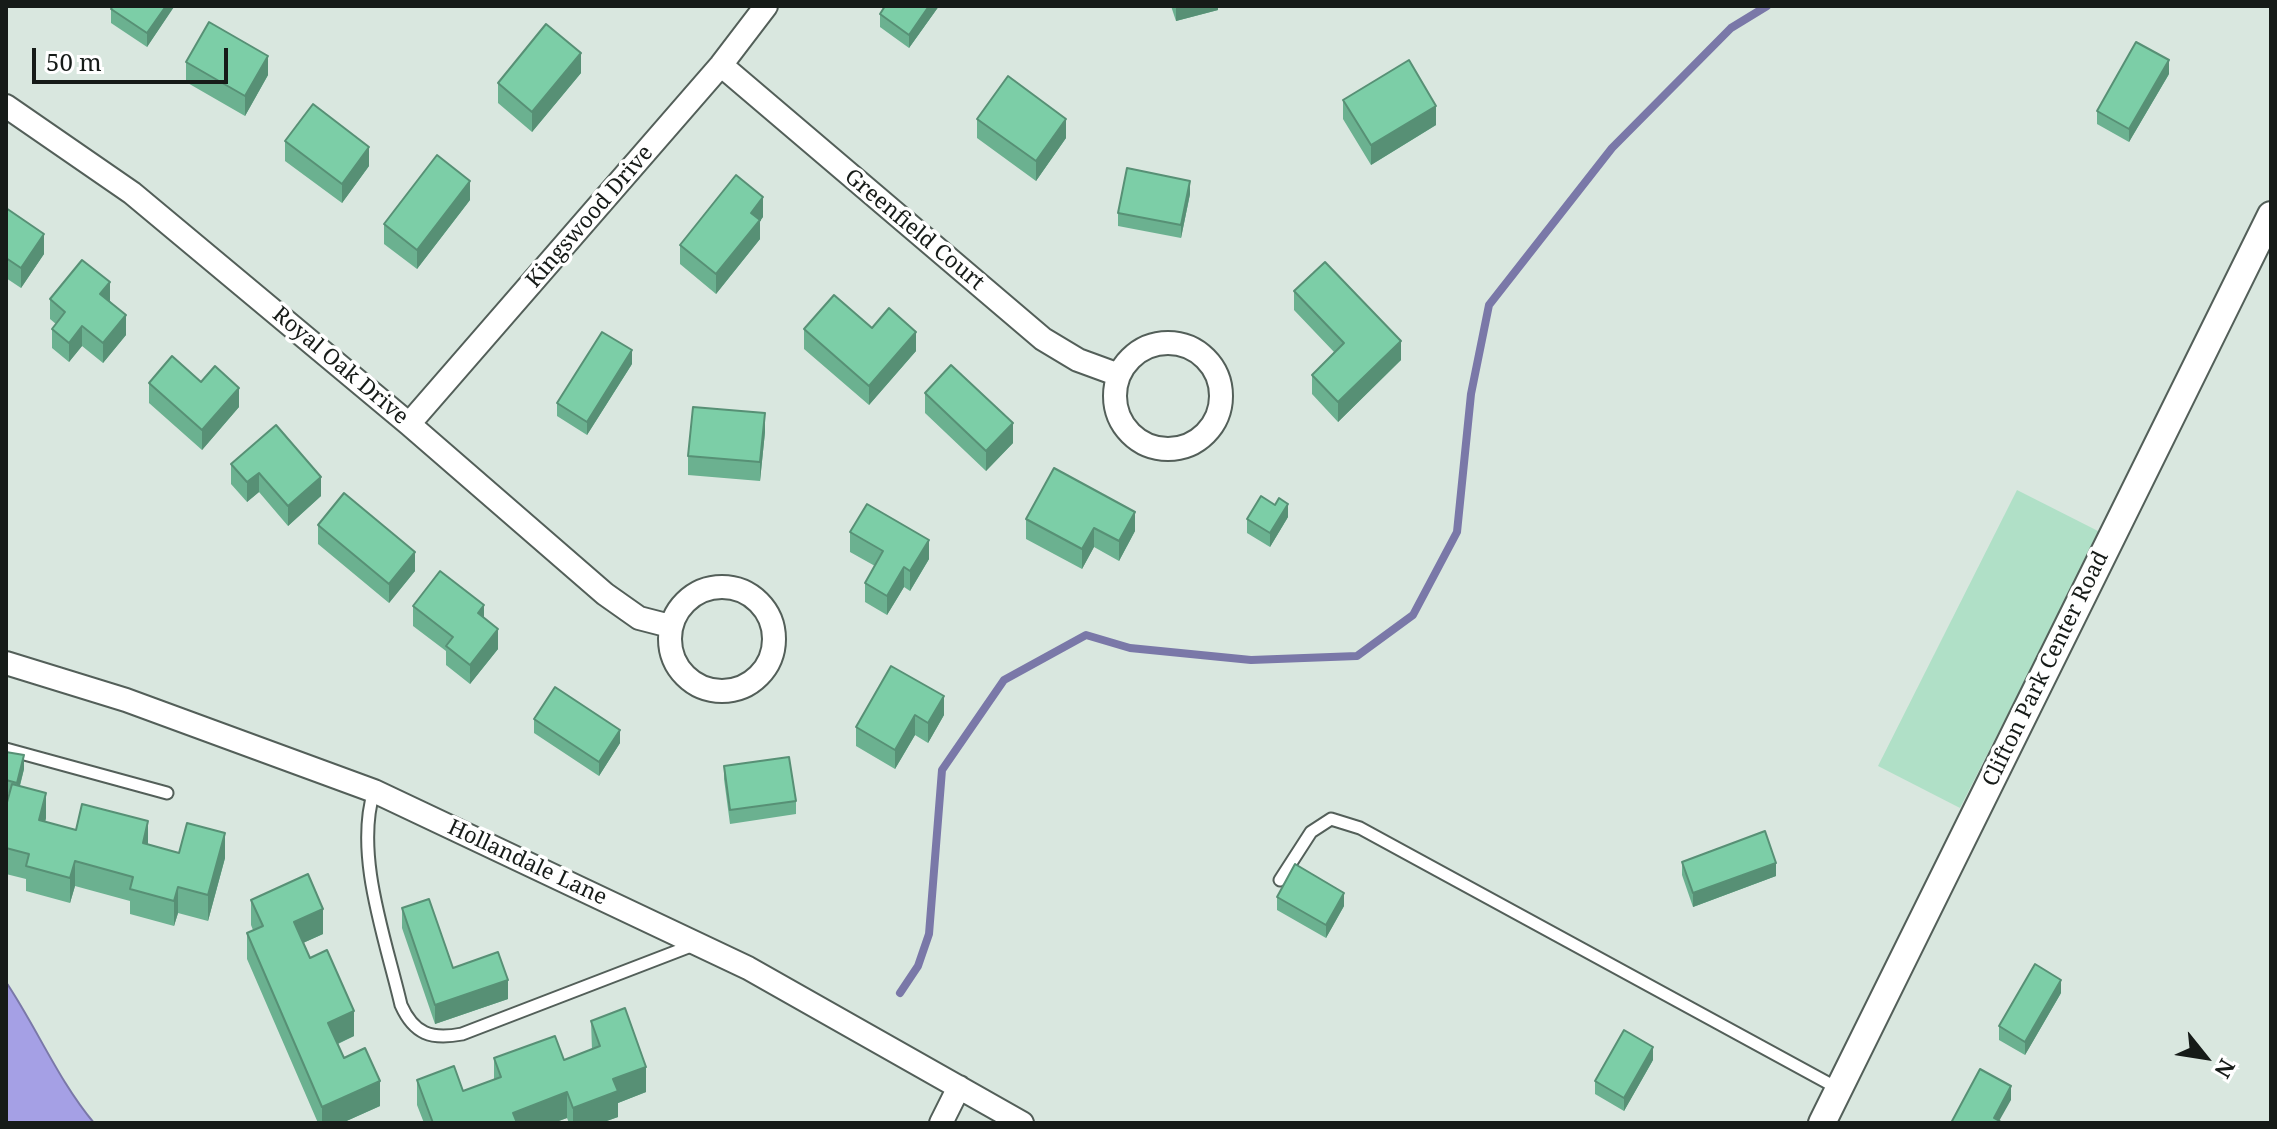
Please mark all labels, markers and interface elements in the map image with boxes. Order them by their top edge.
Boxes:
scale bar [36,32,232,82]
text: 50 m [46,45,102,78]
street label: Kingswood Drive [521,140,659,294]
street label: Greenfield Court [839,164,989,296]
street label: Royal Oak Drive [267,301,413,431]
street label: Clifton Park Center Road [1977,547,2115,791]
street label: Hollandale Lane [443,815,611,911]
north arrow [2165,1017,2245,1097]
text: N [2208,1054,2243,1084]

